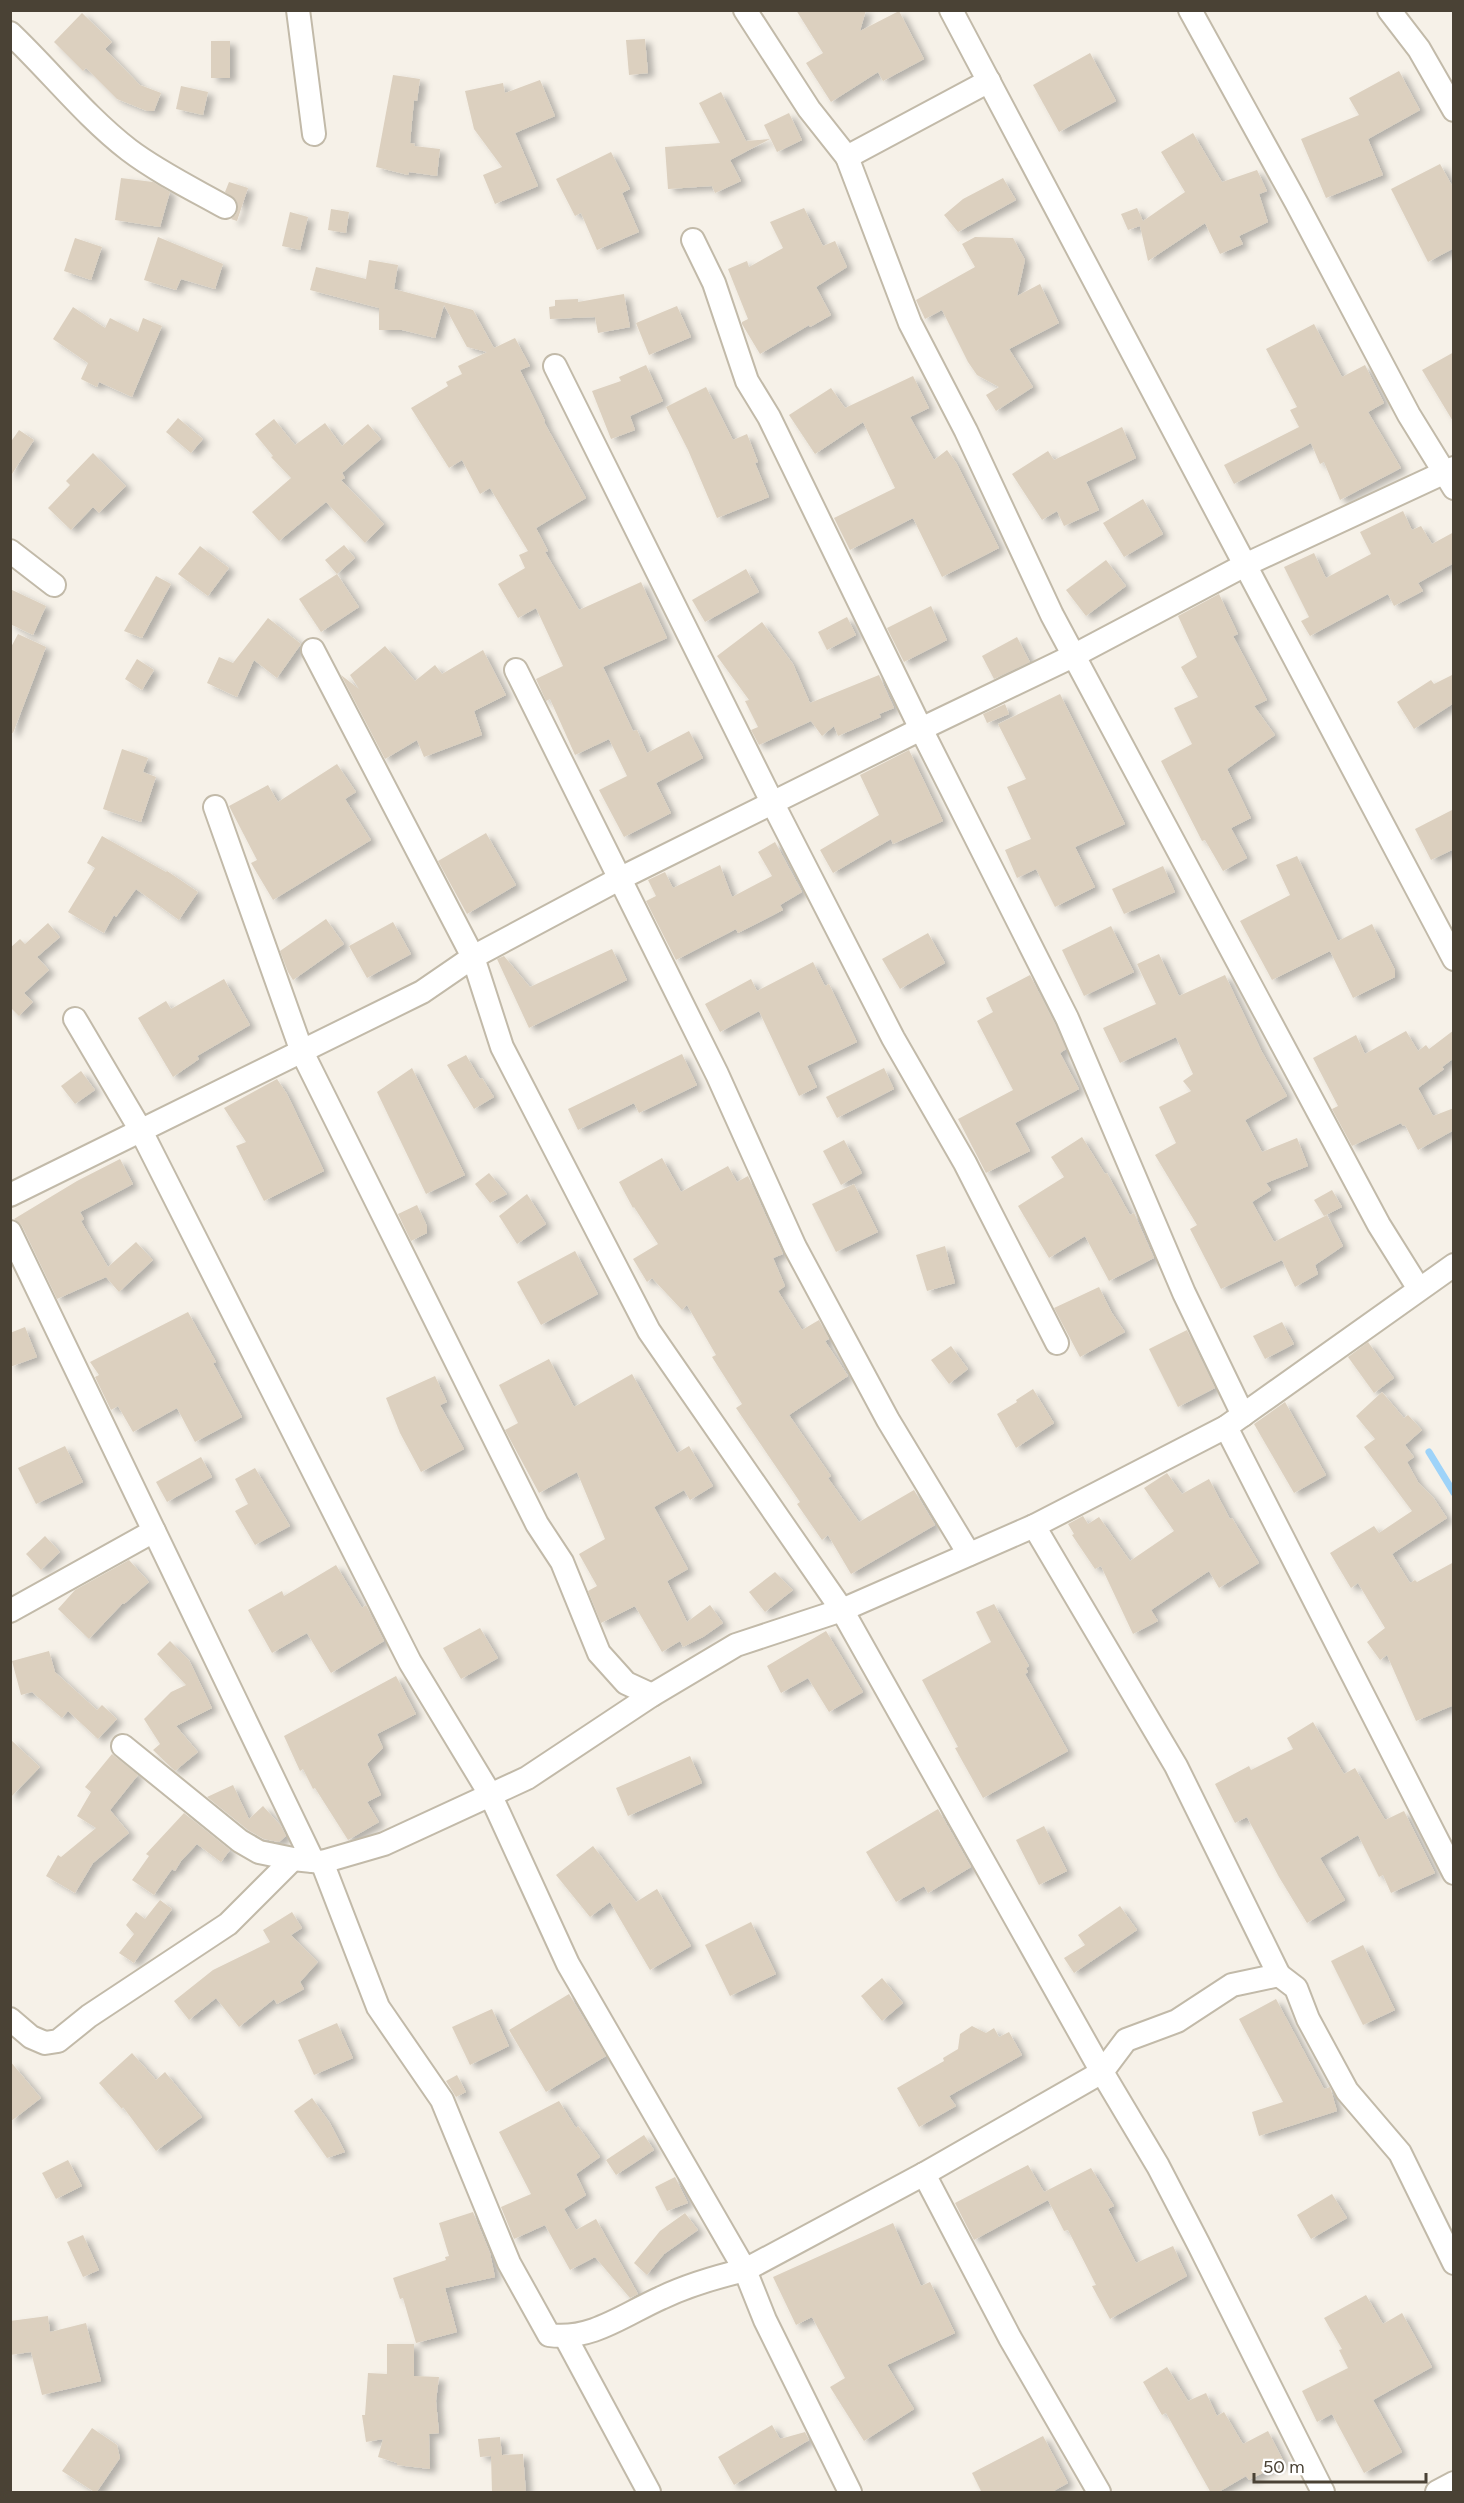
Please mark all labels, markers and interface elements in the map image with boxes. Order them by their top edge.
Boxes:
scale bar [1254,2446,1426,2484]
text: 50 m [1263,2456,1305,2478]

